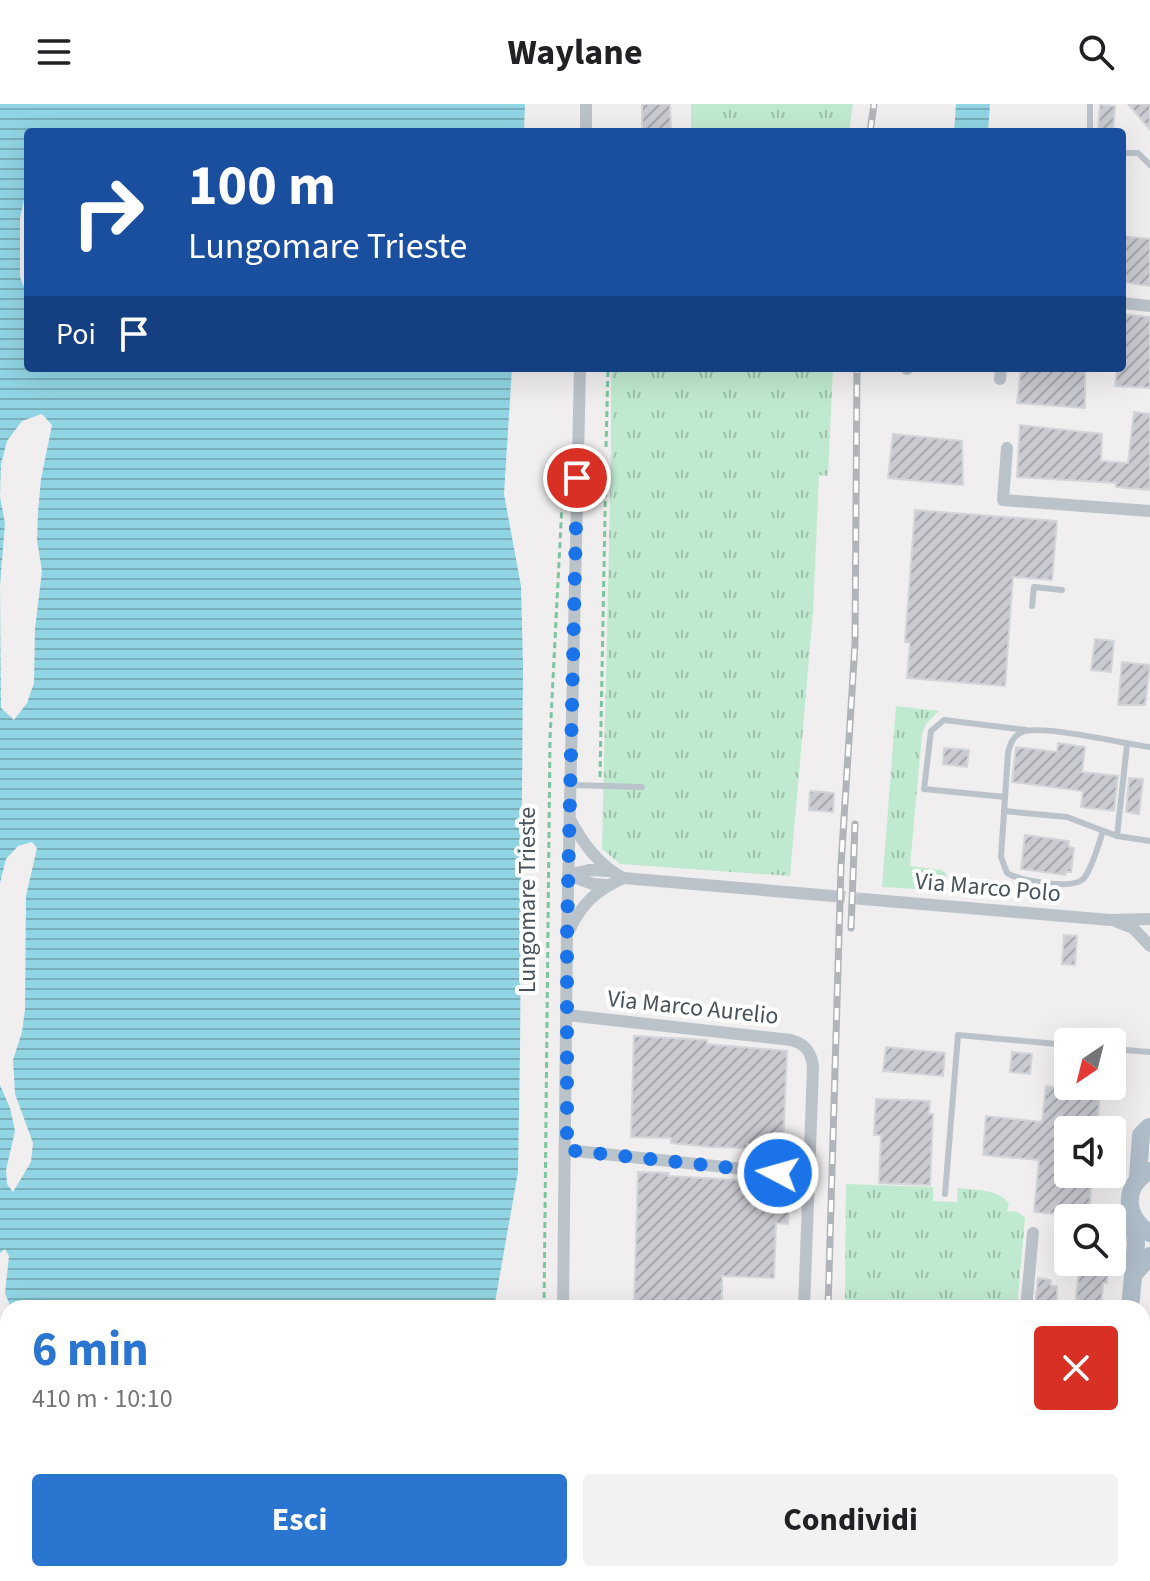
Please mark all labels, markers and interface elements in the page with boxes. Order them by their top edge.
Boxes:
text: Waylane [507,27,643,78]
icon: menu [32,30,76,74]
icon: search [1074,30,1118,74]
text: 100 m [188,147,336,226]
icon: right [56,160,160,264]
text: Lungomare Trieste [188,221,467,272]
icon: arrive [112,312,156,356]
text: Poi [56,313,96,356]
pin [543,444,611,512]
icon: arrive [555,456,599,500]
street label: Lungomare Trieste [510,807,545,993]
street label: Via Marco Polo [914,864,1062,911]
street label: Via Marco Aurelio [606,981,780,1034]
north arrow [1054,1028,1126,1100]
map controls [1054,1028,1126,1276]
button: sound [1054,1116,1126,1188]
position arrow [736,1131,820,1215]
button: search [1054,1204,1126,1276]
text: 6 min [32,1316,149,1384]
button: close [1034,1326,1118,1410]
text: 410 m · 10:10 [32,1380,173,1417]
button: Esci [32,1474,567,1566]
button: Condividi [583,1474,1118,1566]

